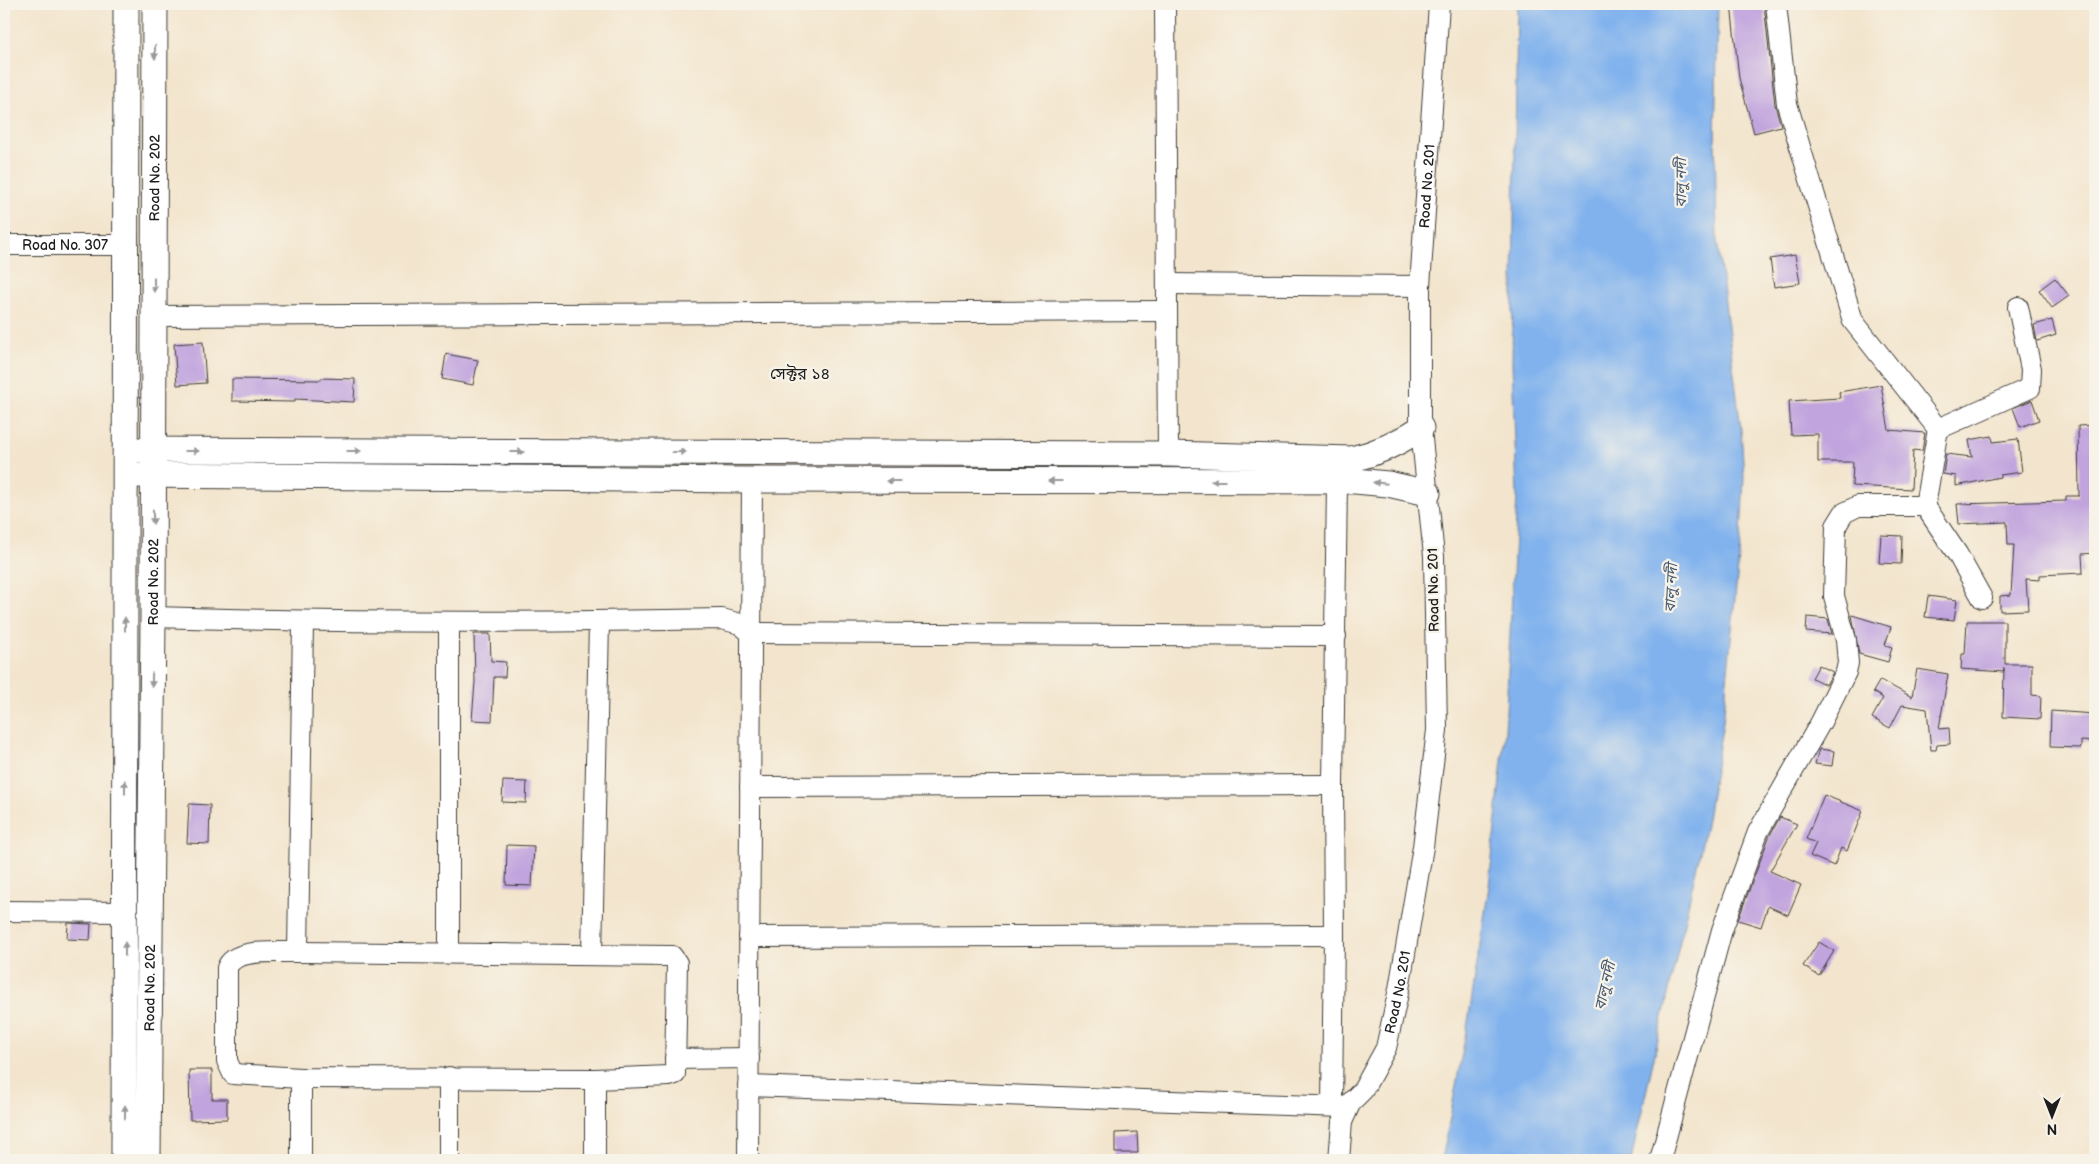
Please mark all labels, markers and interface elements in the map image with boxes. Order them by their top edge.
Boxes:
one-way arrow [151,45,159,61]
street label: Road No. 202 [146,134,164,222]
street label: Road No. 201 [1416,144,1439,229]
water label: বালু নদী [1672,155,1691,208]
street label: Road No. 307 [22,237,108,254]
one-way arrow [150,277,158,293]
district label: সেক্টর ১৪ [770,364,830,384]
one-way arrow [184,447,200,455]
one-way arrow [347,447,363,455]
one-way arrow [509,448,525,456]
one-way arrow [672,448,688,456]
one-way arrow [884,477,900,485]
one-way arrow [1047,477,1063,485]
one-way arrow [1209,477,1225,485]
one-way arrow [1372,479,1388,487]
one-way arrow [149,510,157,526]
street label: Road No. 202 [145,538,162,626]
street label: Road No. 201 [1424,548,1443,632]
water label: বালু নদী [1661,560,1682,613]
one-way arrow [121,616,129,632]
one-way arrow [148,672,156,688]
one-way arrow [121,778,129,794]
one-way arrow [121,941,129,957]
street label: Road No. 202 [141,944,159,1032]
street label: Road No. 201 [1381,949,1414,1035]
water label: বালু নদী [1591,957,1621,1012]
north arrow [2026,1092,2076,1142]
one-way arrow [121,1103,129,1119]
text: N [2047,1120,2057,1137]

